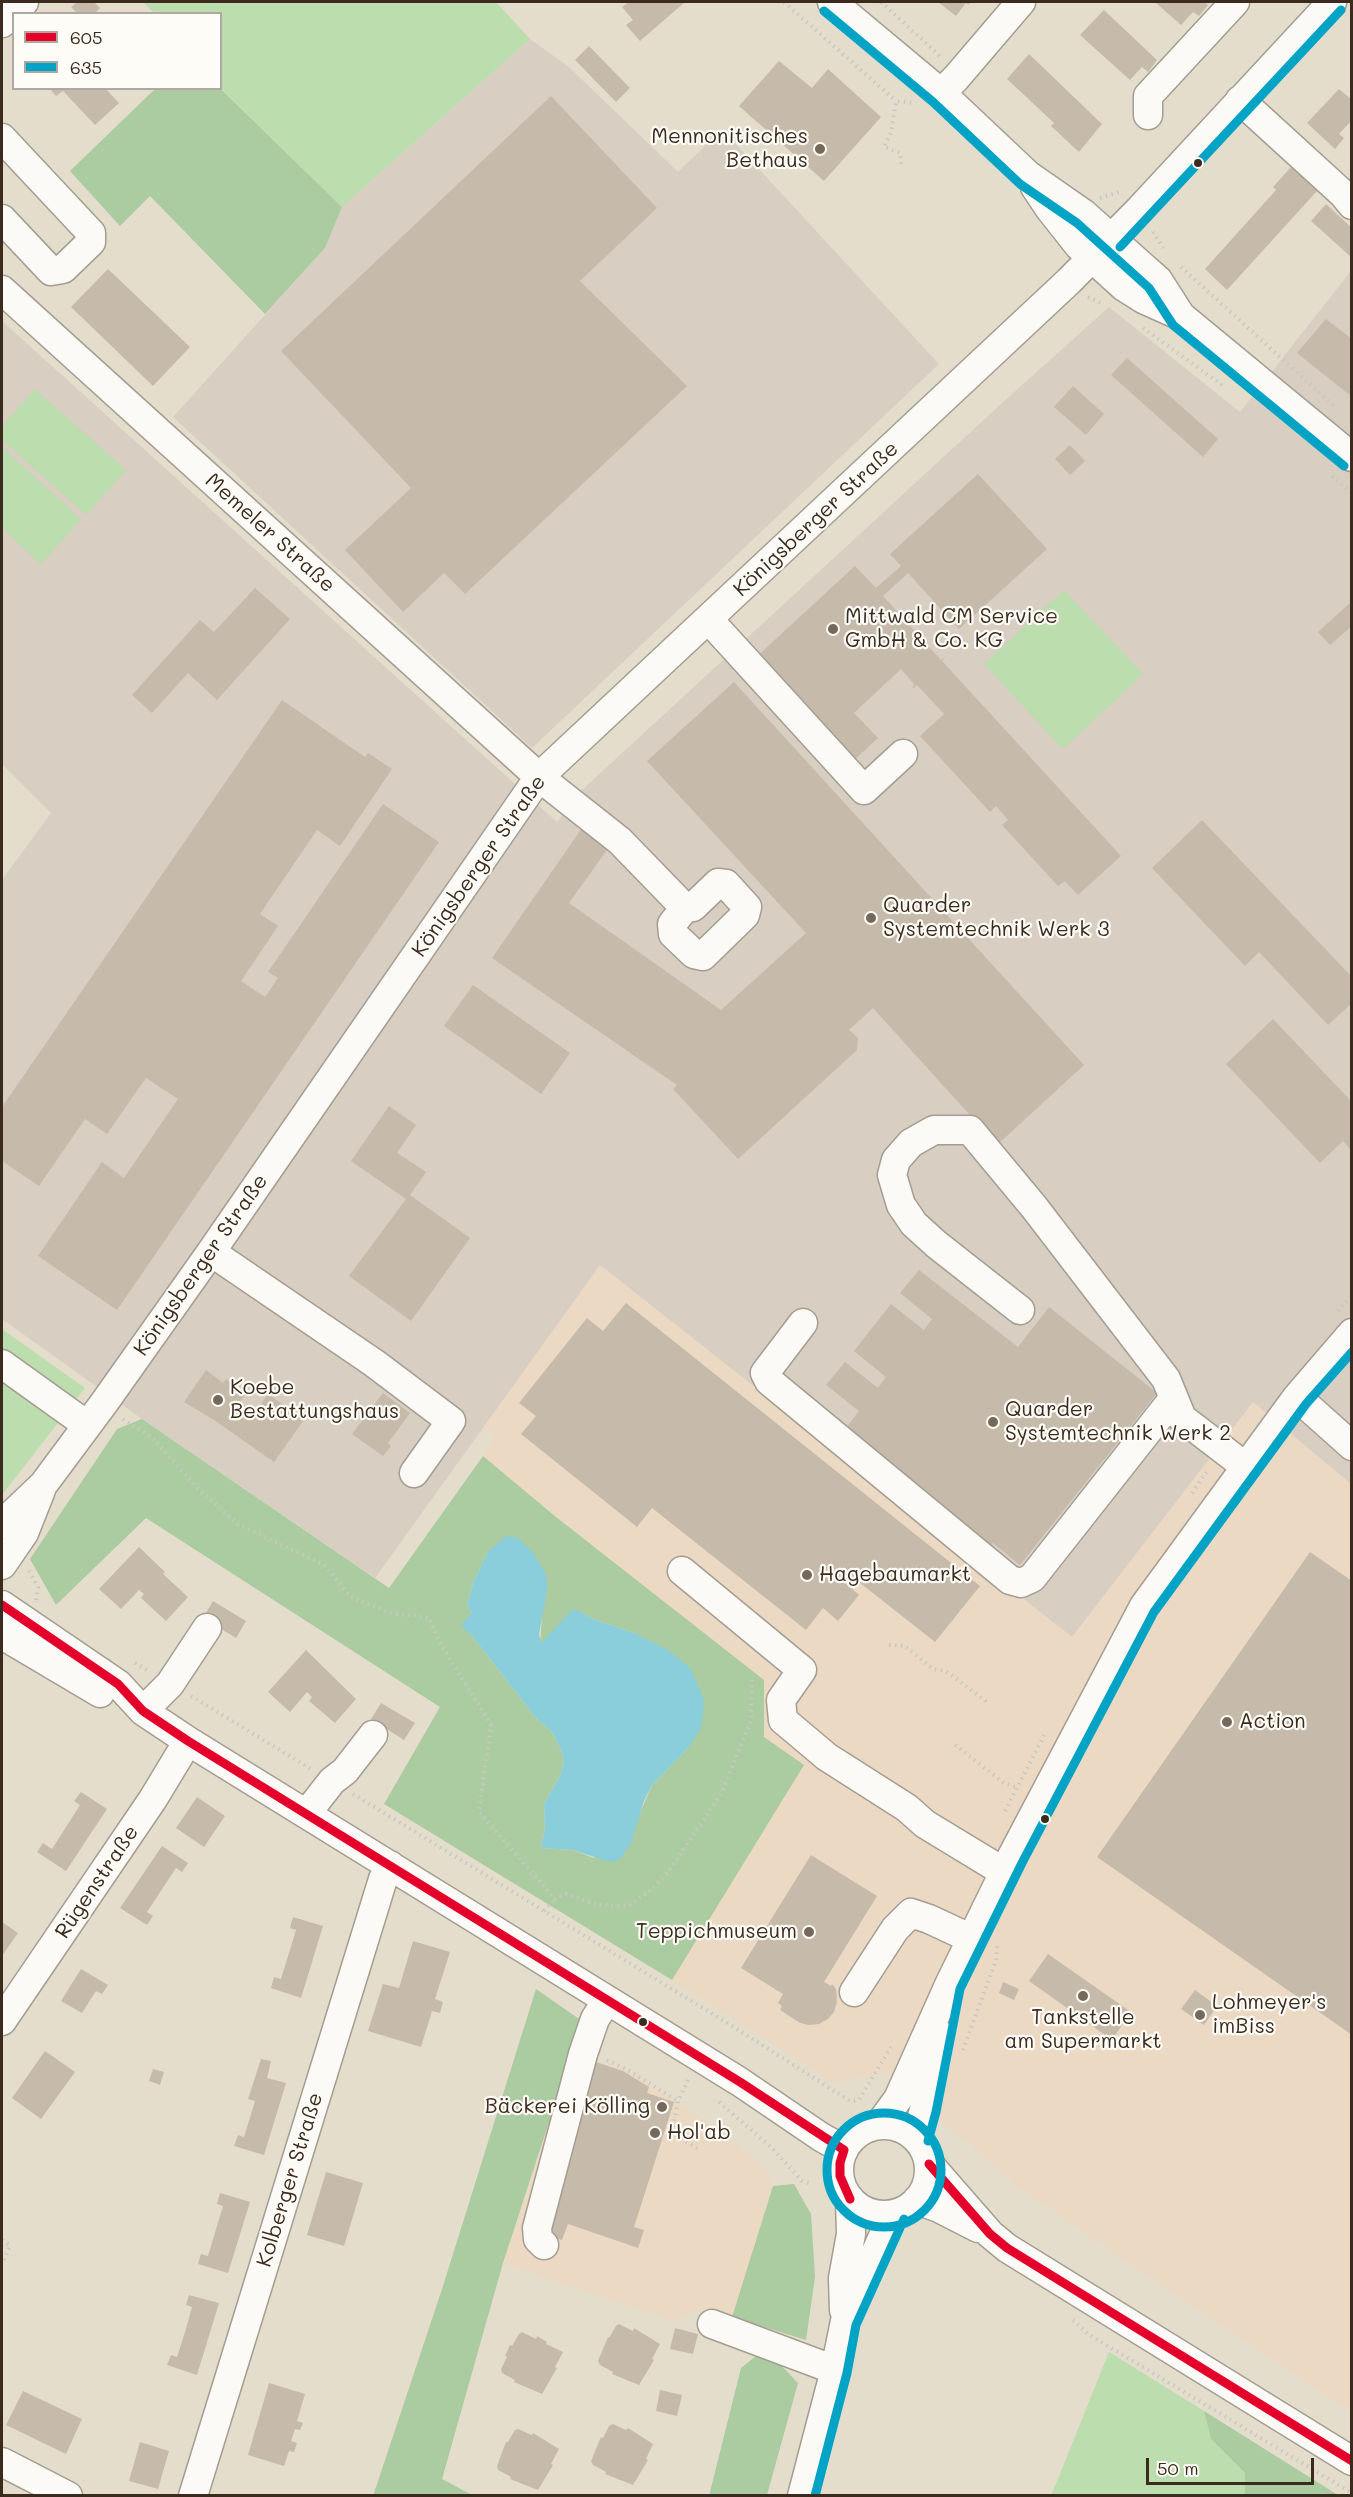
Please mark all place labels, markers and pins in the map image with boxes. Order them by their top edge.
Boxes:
place label: Mennonitisches Bethaus [651,124,808,174]
marker: Mennonitisches Bethaus [813,142,827,156]
unlabelled marker [1192,157,1204,169]
place label: Mittwald CM Service GmbH & Co. KG [845,604,1058,654]
marker: Mittwald CM Service GmbH & Co. KG [826,622,840,636]
place label: Quarder Systemtechnik Werk 3 [883,893,1109,943]
marker: Quarder Systemtechnik Werk 3 [864,911,878,925]
place label: Koebe Bestattungshaus [230,1375,399,1425]
marker: Koebe Bestattungshaus [211,1393,225,1407]
place label: Quarder Systemtechnik Werk 2 [1005,1397,1231,1447]
marker: Quarder Systemtechnik Werk 2 [986,1415,1000,1429]
place label: Hagebaumarkt [819,1562,971,1588]
marker: Hagebaumarkt [800,1568,814,1582]
place label: Action [1239,1709,1306,1735]
marker: Action [1220,1715,1234,1729]
unlabelled marker [1039,1813,1051,1825]
place label: Teppichmuseum [636,1919,797,1945]
marker: Teppichmuseum [802,1925,816,1939]
marker: Tankstelle am Supermarkt [1076,1989,1090,2003]
place label: Lohmeyer's imBiss [1212,1990,1326,2040]
place label: Tankstelle am Supermarkt [1004,2005,1162,2055]
marker: Lohmeyer's imBiss [1193,2008,1207,2022]
unlabelled marker [637,2016,649,2028]
place label: Bäckerei Kölling [485,2094,650,2120]
marker: Bäckerei Kölling [655,2100,669,2114]
place label: Hol'ab [667,2120,731,2146]
marker: Hol'ab [648,2126,662,2140]

